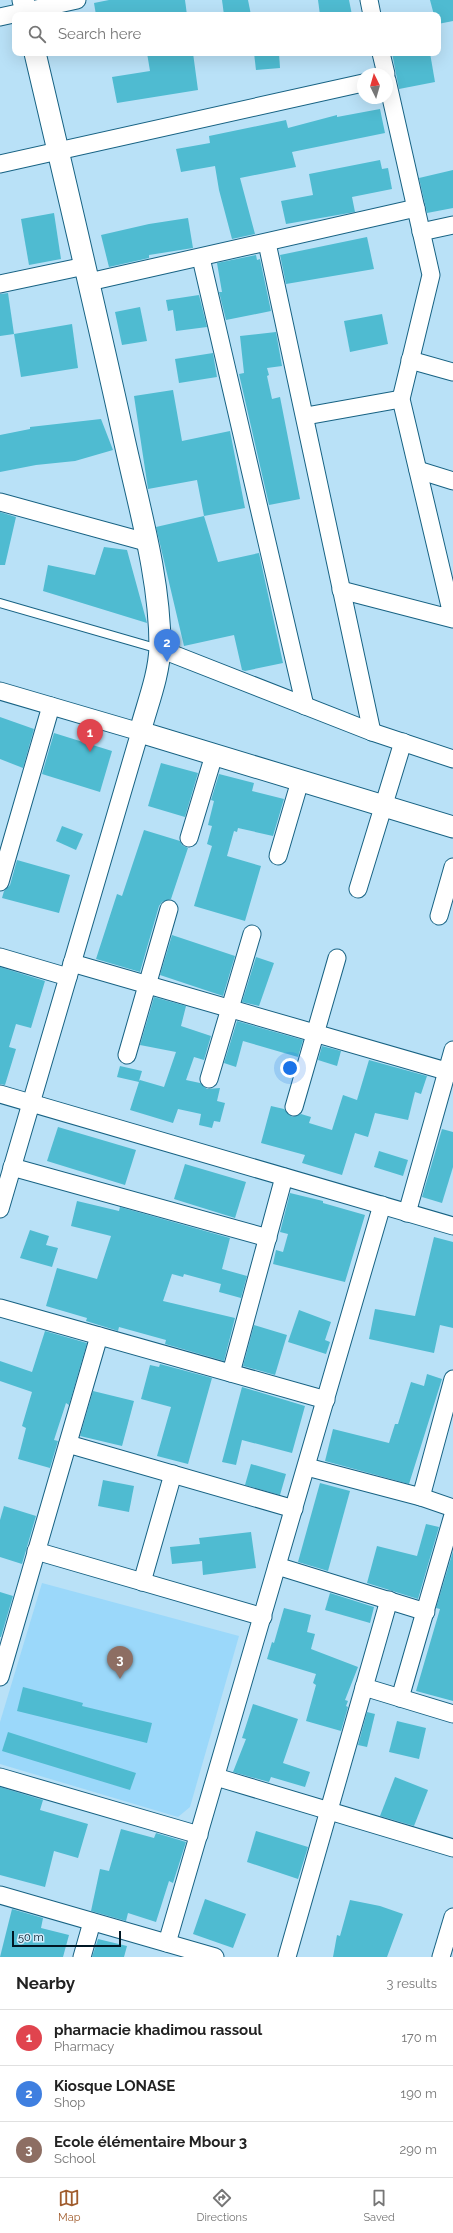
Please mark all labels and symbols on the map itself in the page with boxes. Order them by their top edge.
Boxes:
north arrow [357,68,393,104]
pin: 2 [154,629,180,662]
pin: 1 [77,719,103,752]
your location [280,1058,300,1078]
pin: 3 [107,1646,133,1679]
scale bar [12,1929,121,1948]

